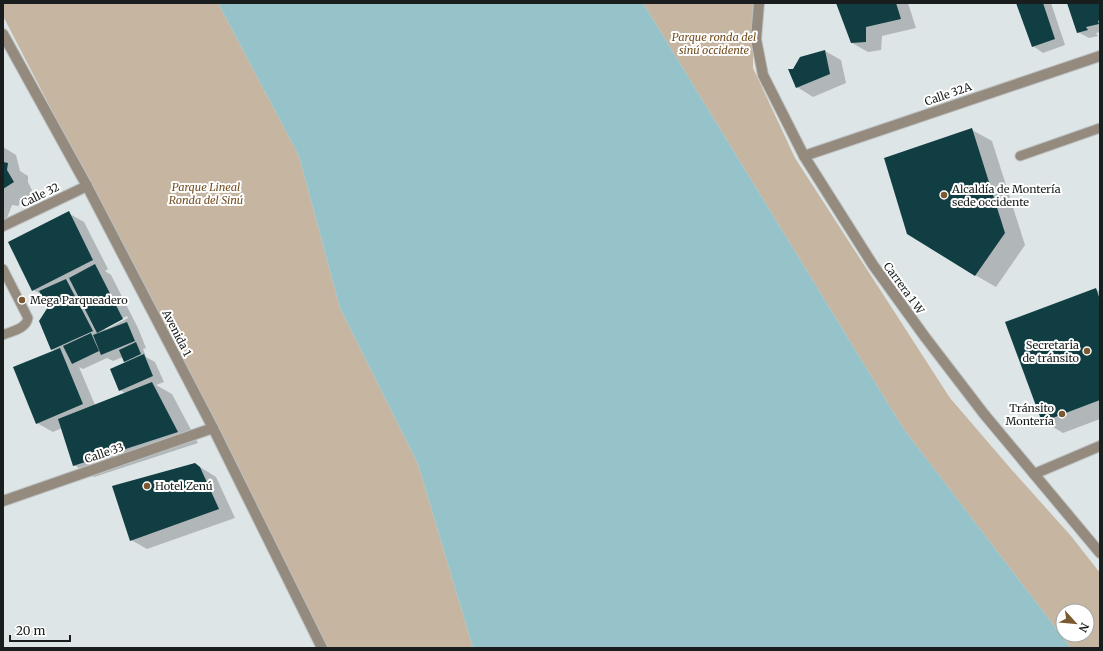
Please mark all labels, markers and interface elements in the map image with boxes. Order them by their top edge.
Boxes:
park label: Parque ronda del sinú occidente [672,30,756,57]
street label: Calle 32A [923,79,974,109]
street label: Calle 32 [19,180,61,210]
park label: Parque Lineal Ronda del Sinú [169,180,243,207]
place label: Alcaldía de Montería sede occidente [951,182,1061,209]
marker: Alcaldía de Montería sede occidente [939,190,949,200]
street label: Carrera 1 W [881,259,928,317]
place label: Mega Parqueadero [30,293,128,307]
marker: Mega Parqueadero [17,295,27,305]
street label: Avenida 1 [159,307,195,358]
place label: Secretaria de tránsito [1022,338,1080,365]
marker: Secretaria de tránsito [1082,346,1092,356]
place label: Tránsito Montería [1005,401,1055,428]
marker: Tránsito Montería [1057,409,1067,419]
street label: Calle 33 [83,440,125,466]
place label: Hotel Zenú [155,479,213,493]
marker: Hotel Zenú [142,481,152,491]
north arrow [1055,603,1095,643]
scale bar [10,617,70,643]
text: N [1076,620,1092,635]
text: 20 m [16,623,45,638]

